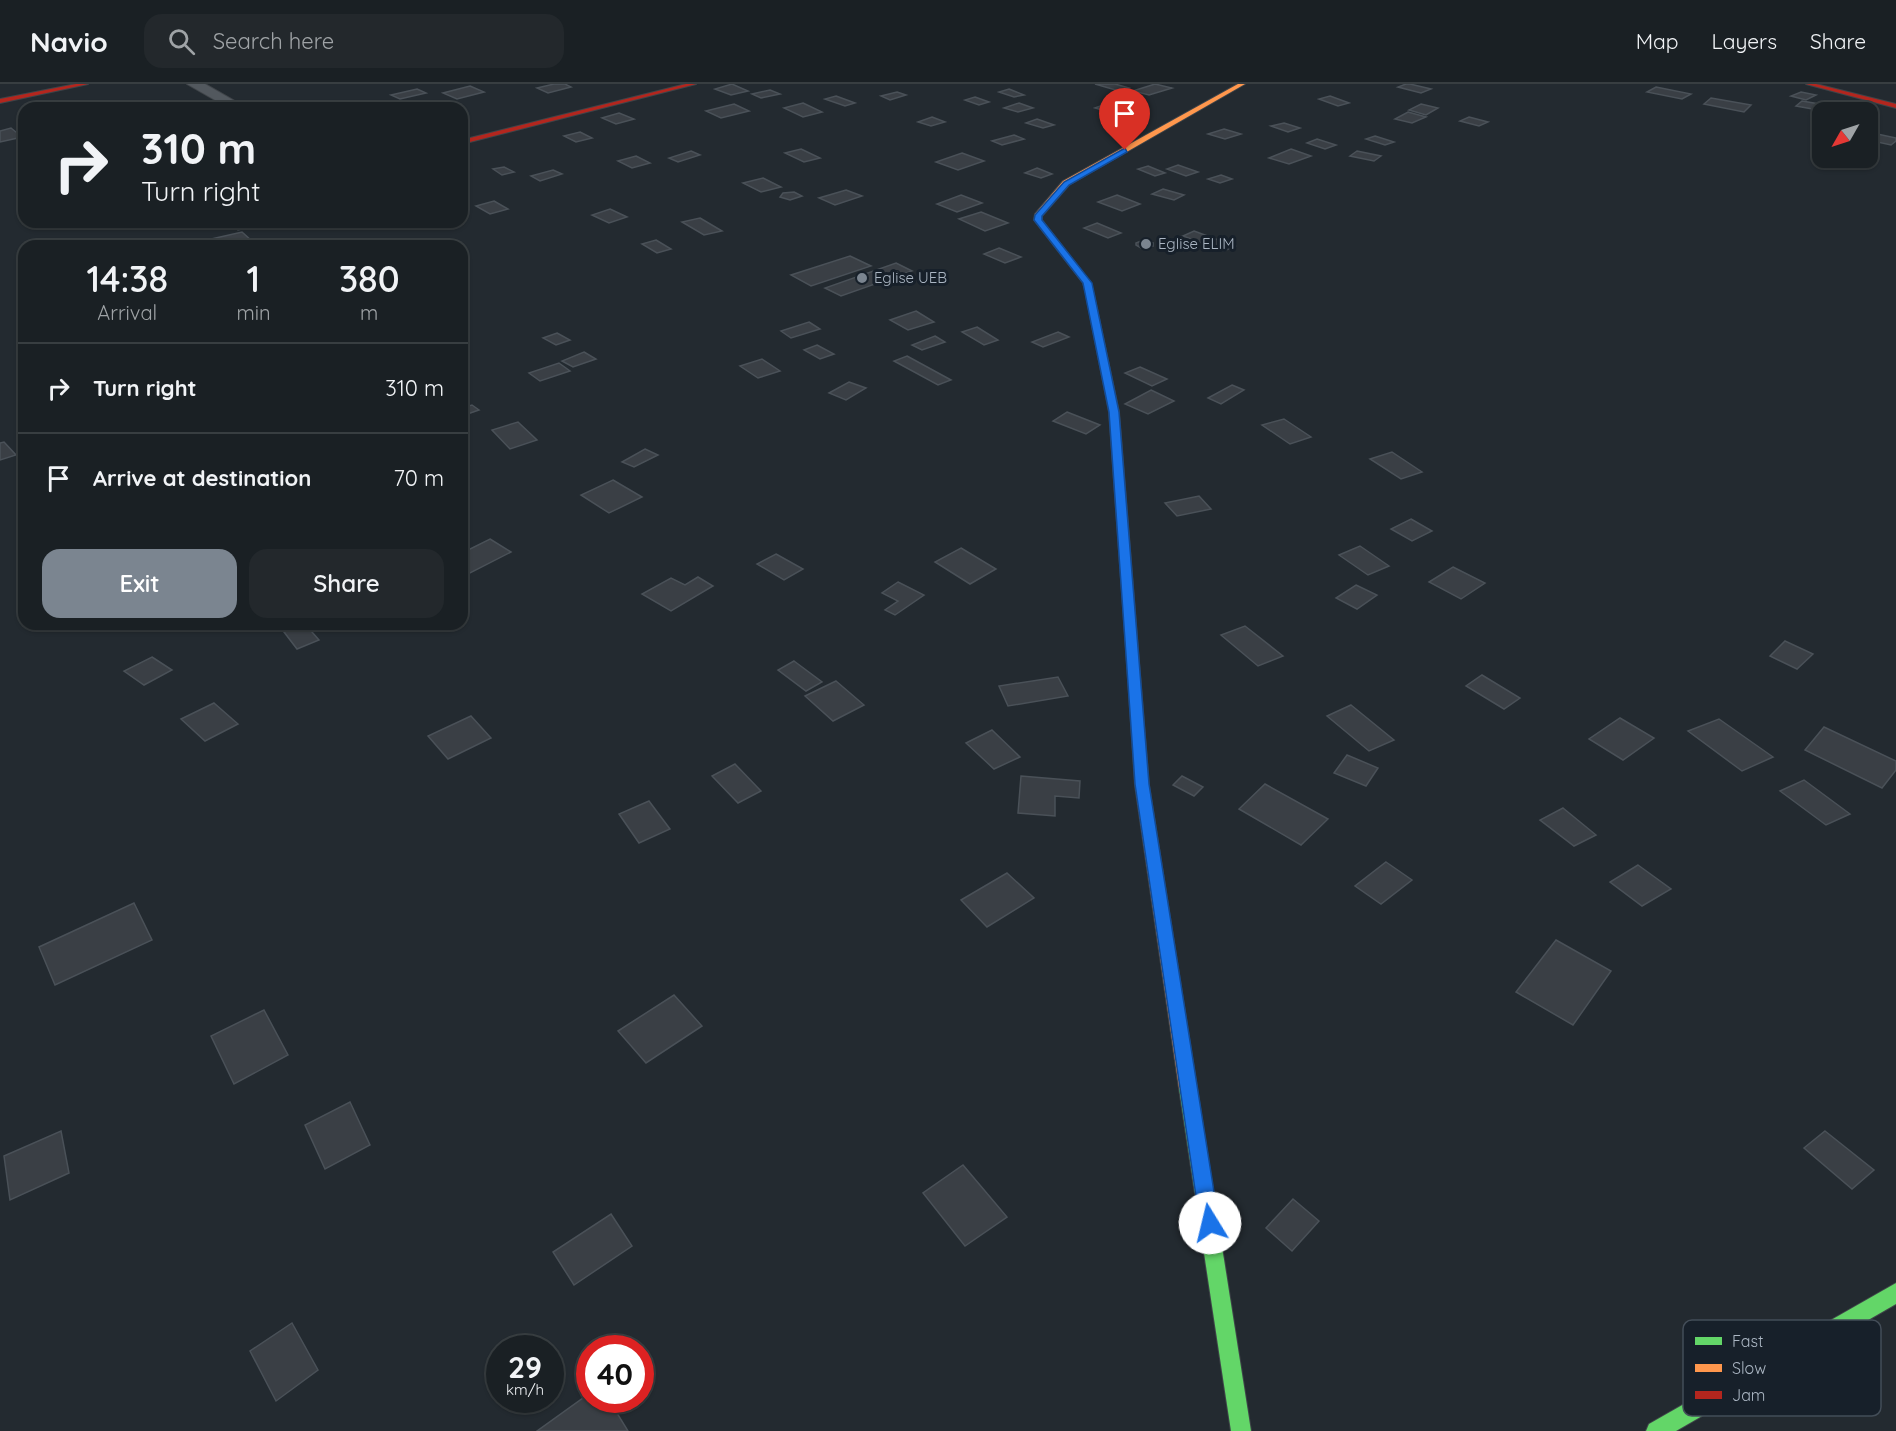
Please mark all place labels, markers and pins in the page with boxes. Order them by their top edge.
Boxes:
pin [1099,88,1150,150]
place label: Eglise ELIM [1158,234,1235,253]
marker: Eglise ELIM [1139,237,1153,251]
place label: Eglise UEB [874,268,947,287]
marker: Eglise UEB [855,271,869,285]

